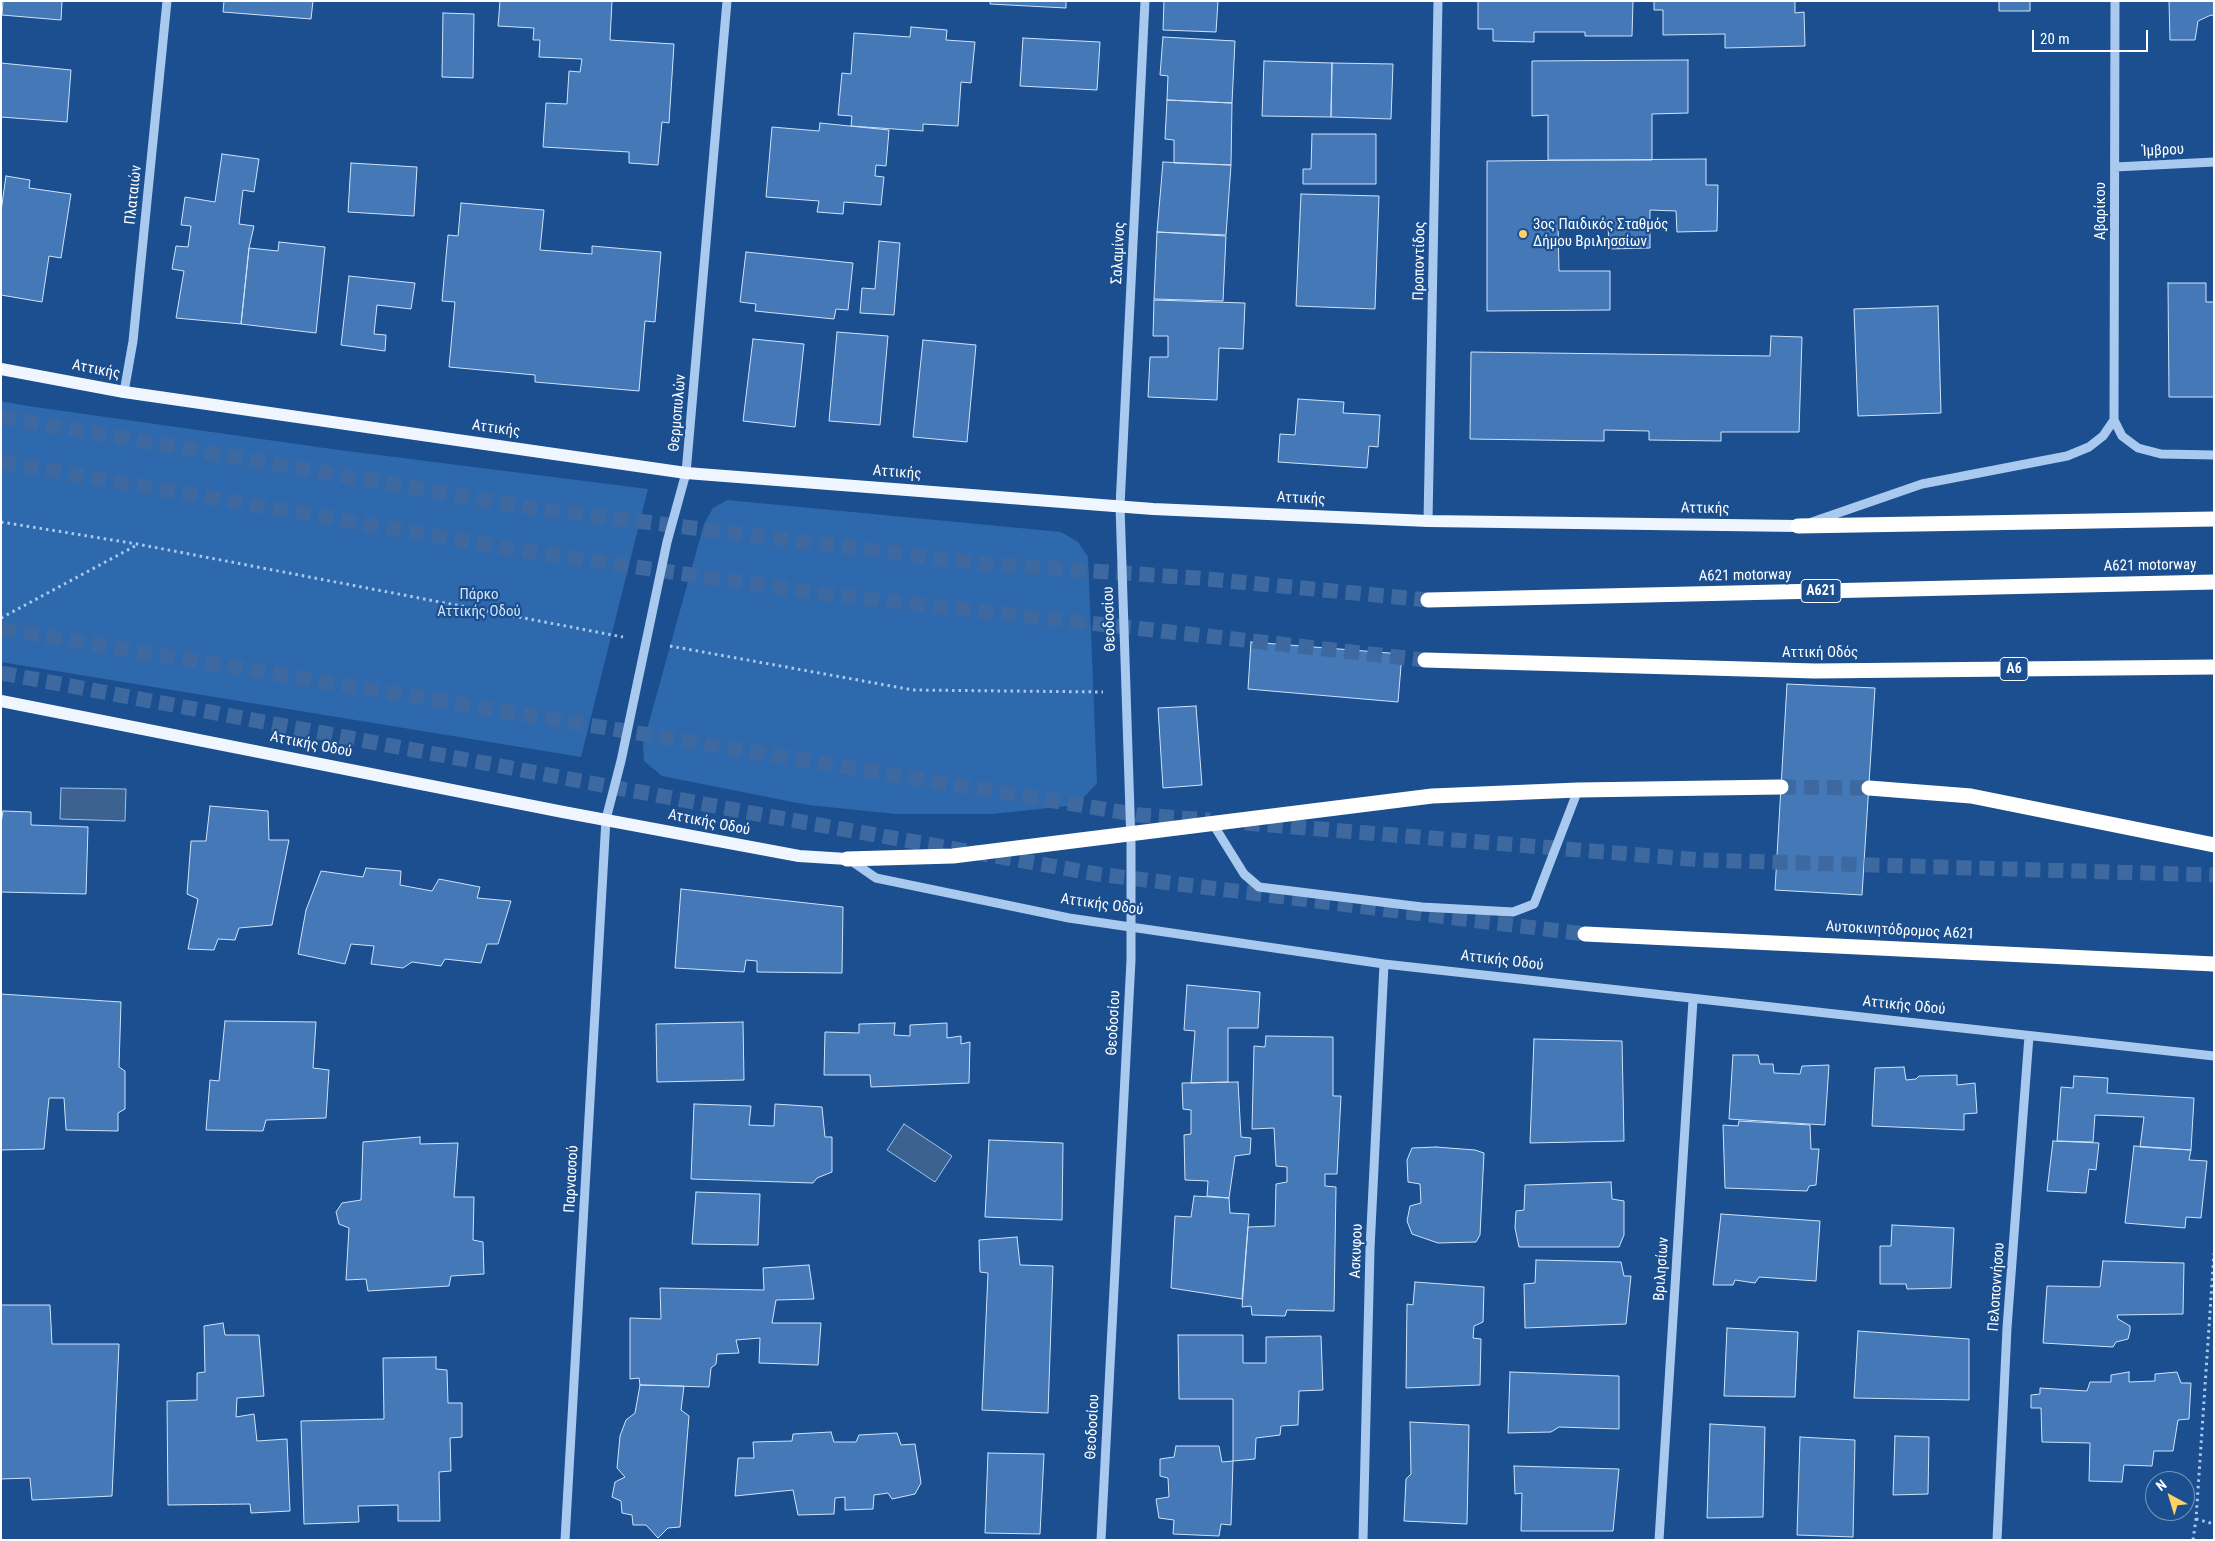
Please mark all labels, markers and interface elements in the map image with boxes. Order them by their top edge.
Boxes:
scale bar [2035,20,2151,52]
text: 20 m [2040,30,2070,48]
street label: Ίμβρου [2142,141,2184,161]
street label: Πλαταιών [122,164,146,226]
street label: Αβαρίκου [2092,182,2110,240]
place label: 3ος Παιδικός Σταθμός Δήμου Βριλησσίων [1533,216,1668,251]
street label: Σαλαμίνος [1108,221,1130,285]
street label: Προποντίδος [1410,221,1430,301]
marker: 3ος Παιδικός Σταθμός Δήμου Βριλησσίων [1517,228,1529,240]
street label: Αττικής [70,357,122,383]
street label: Θερμοπυλών [666,373,690,453]
street label: Αττικής [471,417,521,441]
street label: Αττικής [872,462,922,484]
street label: Αττικής [1276,489,1326,509]
street label: Αττικής [1681,500,1729,518]
street label: A621 motorway [2103,556,2197,576]
street label: A621 motorway [1698,566,1792,586]
road number: Α621 [1801,580,1841,602]
park label: Πάρκο Αττικής Οδού [437,586,521,621]
street label: Θεοδοσίου [1100,586,1120,652]
street label: Αττική Οδός [1782,644,1858,662]
road number: Α6 [2000,658,2028,681]
street label: Αττικής Οδού [268,728,354,762]
street label: Αττικής Οδού [666,806,752,840]
street label: Αττικής Οδού [1060,890,1144,920]
street label: Αυτοκινητόδρομος Α621 [1825,918,1975,944]
street label: Αττικής Οδού [1460,947,1544,975]
street label: Θεοδοσίου [1103,990,1125,1056]
street label: Αττικής Οδού [1862,993,1946,1019]
street label: Παρνασσού [561,1145,583,1213]
street label: Ασκυφου [1347,1223,1367,1279]
street label: Βριλησίων [1651,1236,1673,1302]
street label: Πελοποννήσου [1985,1242,2009,1332]
street label: Θεοδοσίου [1082,1394,1104,1460]
north arrow [2145,1471,2195,1521]
text: N [2153,1476,2170,1494]

